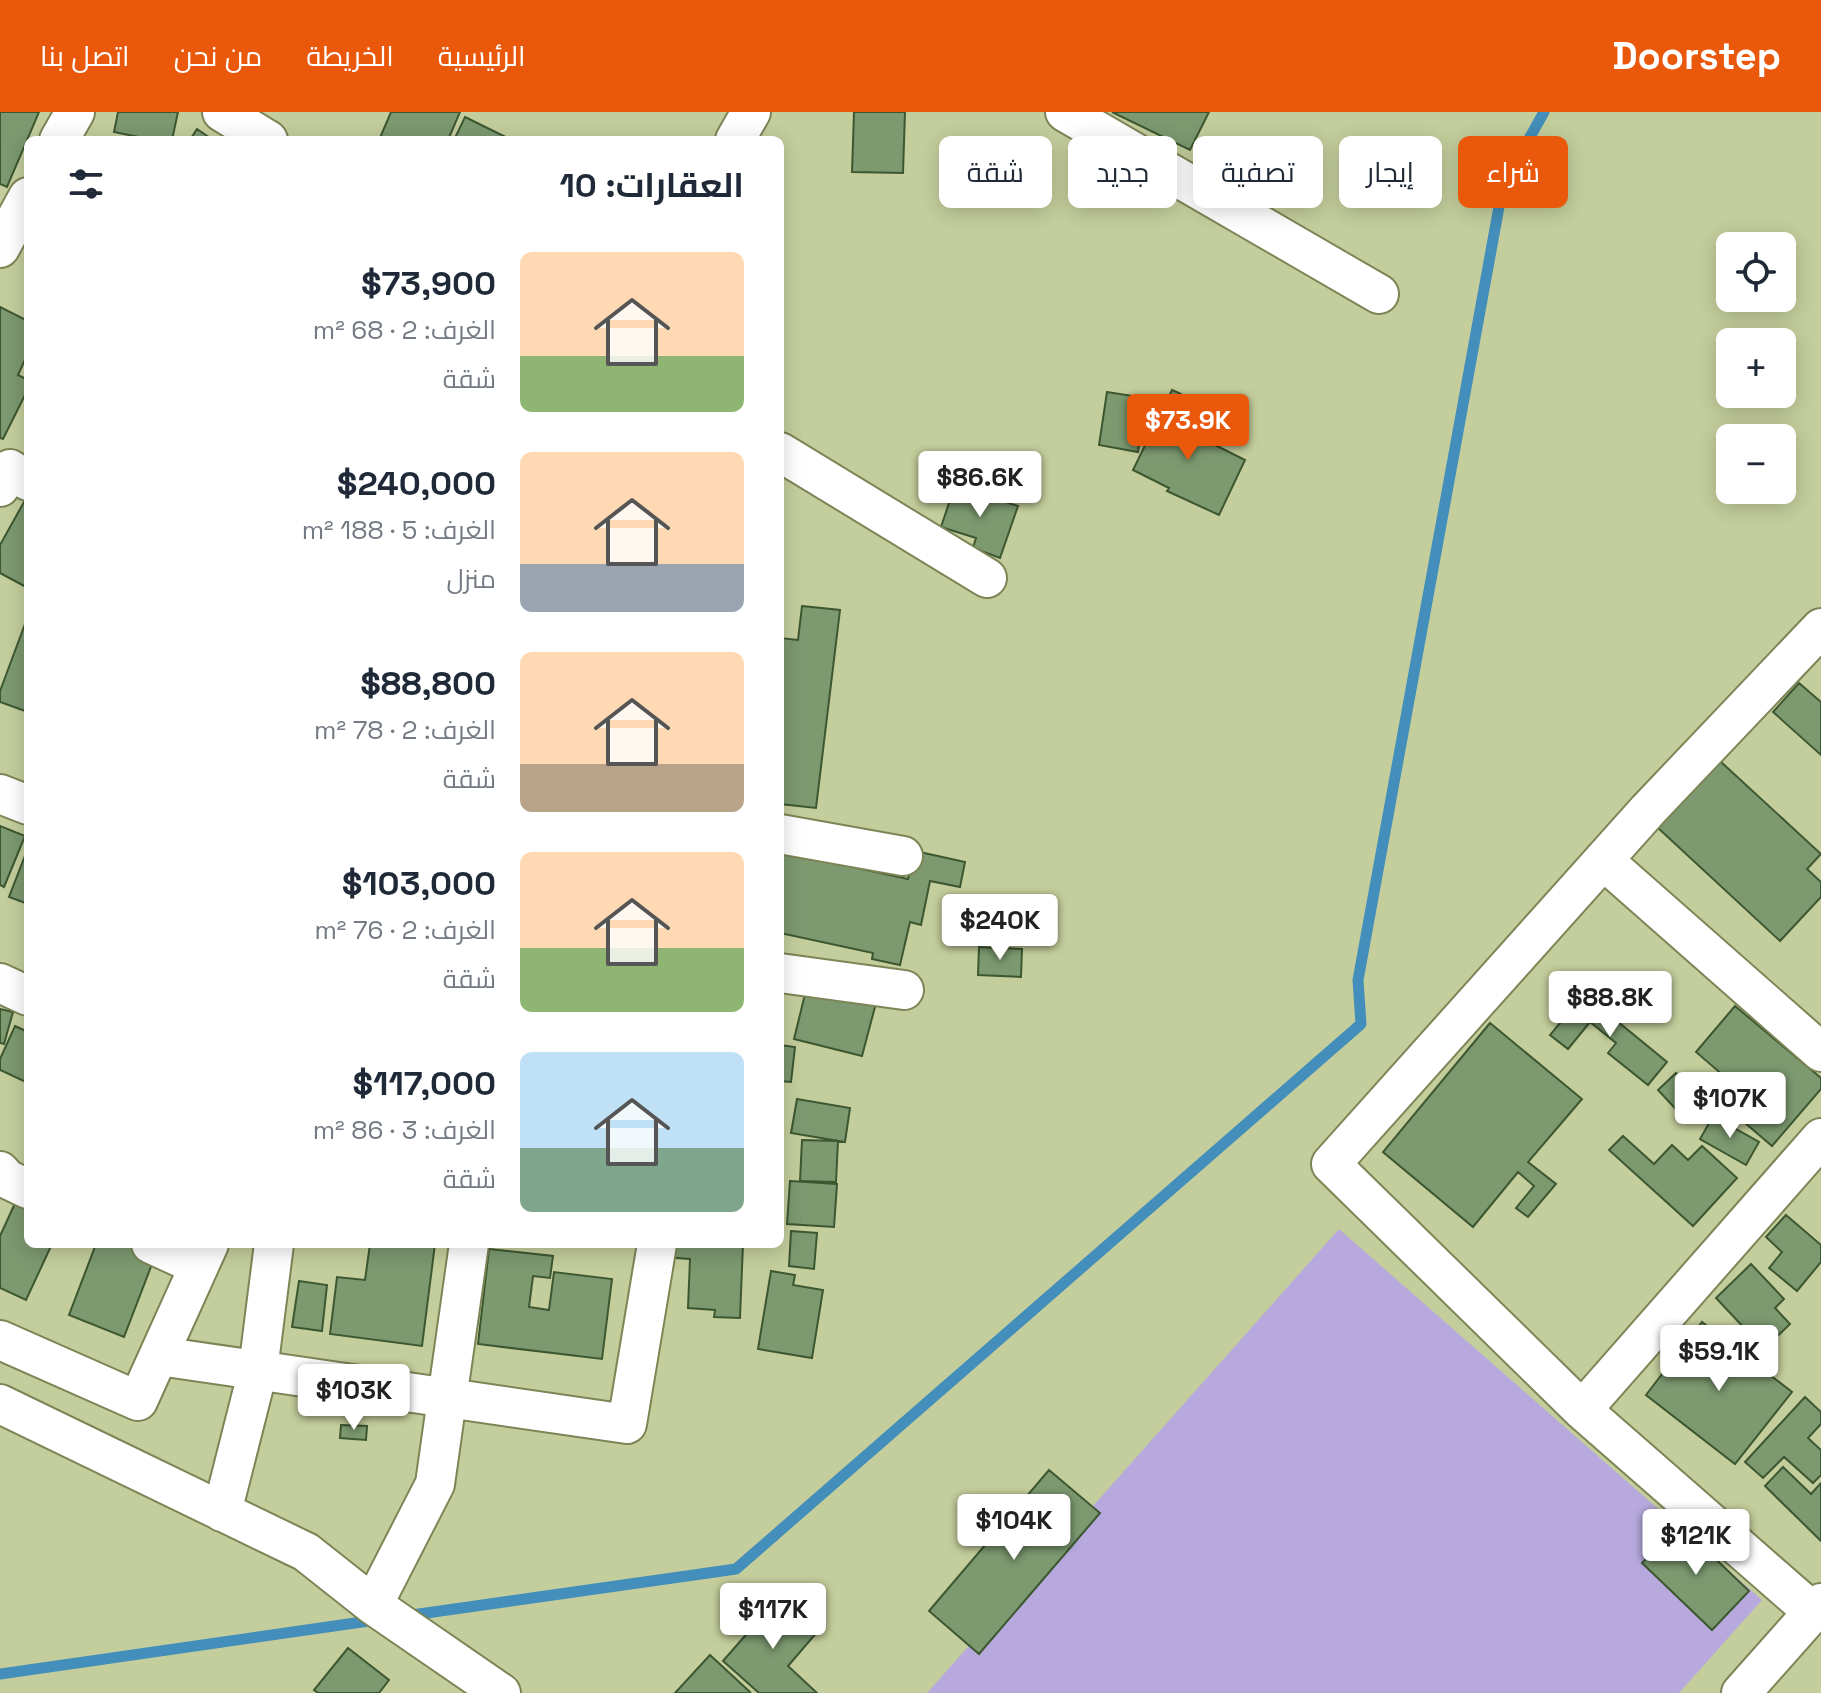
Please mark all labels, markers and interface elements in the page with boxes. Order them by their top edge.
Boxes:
text: Doorstep [1612,32,1781,80]
text: اتصل بنا [40,38,130,74]
text: من نحن [174,38,262,74]
text: الخريطة [306,38,394,74]
text: الرئيسية [438,38,526,74]
chip: شقة [939,136,1052,208]
chip: جديد [1068,136,1177,208]
chip: تصفية [1193,136,1323,208]
chip: إيجار [1339,136,1442,208]
chip: شراء [1458,136,1568,208]
icon: filters [64,162,108,206]
text: العقارات: 10 [560,164,744,207]
map controls [1716,232,1796,504]
button: locate [1716,232,1796,312]
text: $73,900 [361,262,496,305]
icon: home [584,284,680,380]
text: الغرف: 2 · 68 m² [313,313,496,347]
button: + [1716,328,1796,408]
text: شقة [443,362,496,396]
pin: $73.9K [1123,394,1253,462]
text: $73.9K [1145,403,1231,437]
button: − [1716,424,1796,504]
pin: $86.6K [915,451,1045,519]
text: $86.6K [936,460,1024,494]
text: $240,000 [337,462,496,505]
icon: home [584,484,680,580]
text: الغرف: 5 · 188 m² [302,513,496,547]
text: منزل [447,562,496,596]
text: $88,800 [360,662,496,705]
icon: home [584,684,680,780]
text: الغرف: 2 · 78 m² [314,713,496,747]
text: شقة [443,762,496,796]
text: $103,000 [342,862,496,905]
icon: home [584,884,680,980]
pin: $240K [944,894,1056,962]
text: $240K [960,903,1040,937]
text: الغرف: 2 · 76 m² [315,913,496,947]
text: شقة [443,962,496,996]
pin: $88.8K [1545,971,1675,1039]
text: $88.8K [1567,980,1653,1014]
text: $117,000 [352,1062,496,1105]
pin: $107K [1674,1072,1786,1140]
text: $107K [1693,1081,1767,1115]
icon: home [584,1084,680,1180]
text: الغرف: 3 · 86 m² [313,1113,496,1147]
text: شقة [443,1162,496,1196]
pin: $59.1K [1654,1325,1784,1393]
text: $59.1K [1678,1334,1760,1368]
pin: $103K [298,1364,410,1432]
text: $103K [316,1373,392,1407]
pin: $104K [958,1494,1070,1562]
text: $104K [975,1503,1053,1537]
pin: $121K [1640,1509,1752,1577]
text: $121K [1661,1518,1731,1552]
pin: $117K [717,1583,829,1651]
text: $117K [738,1592,808,1626]

